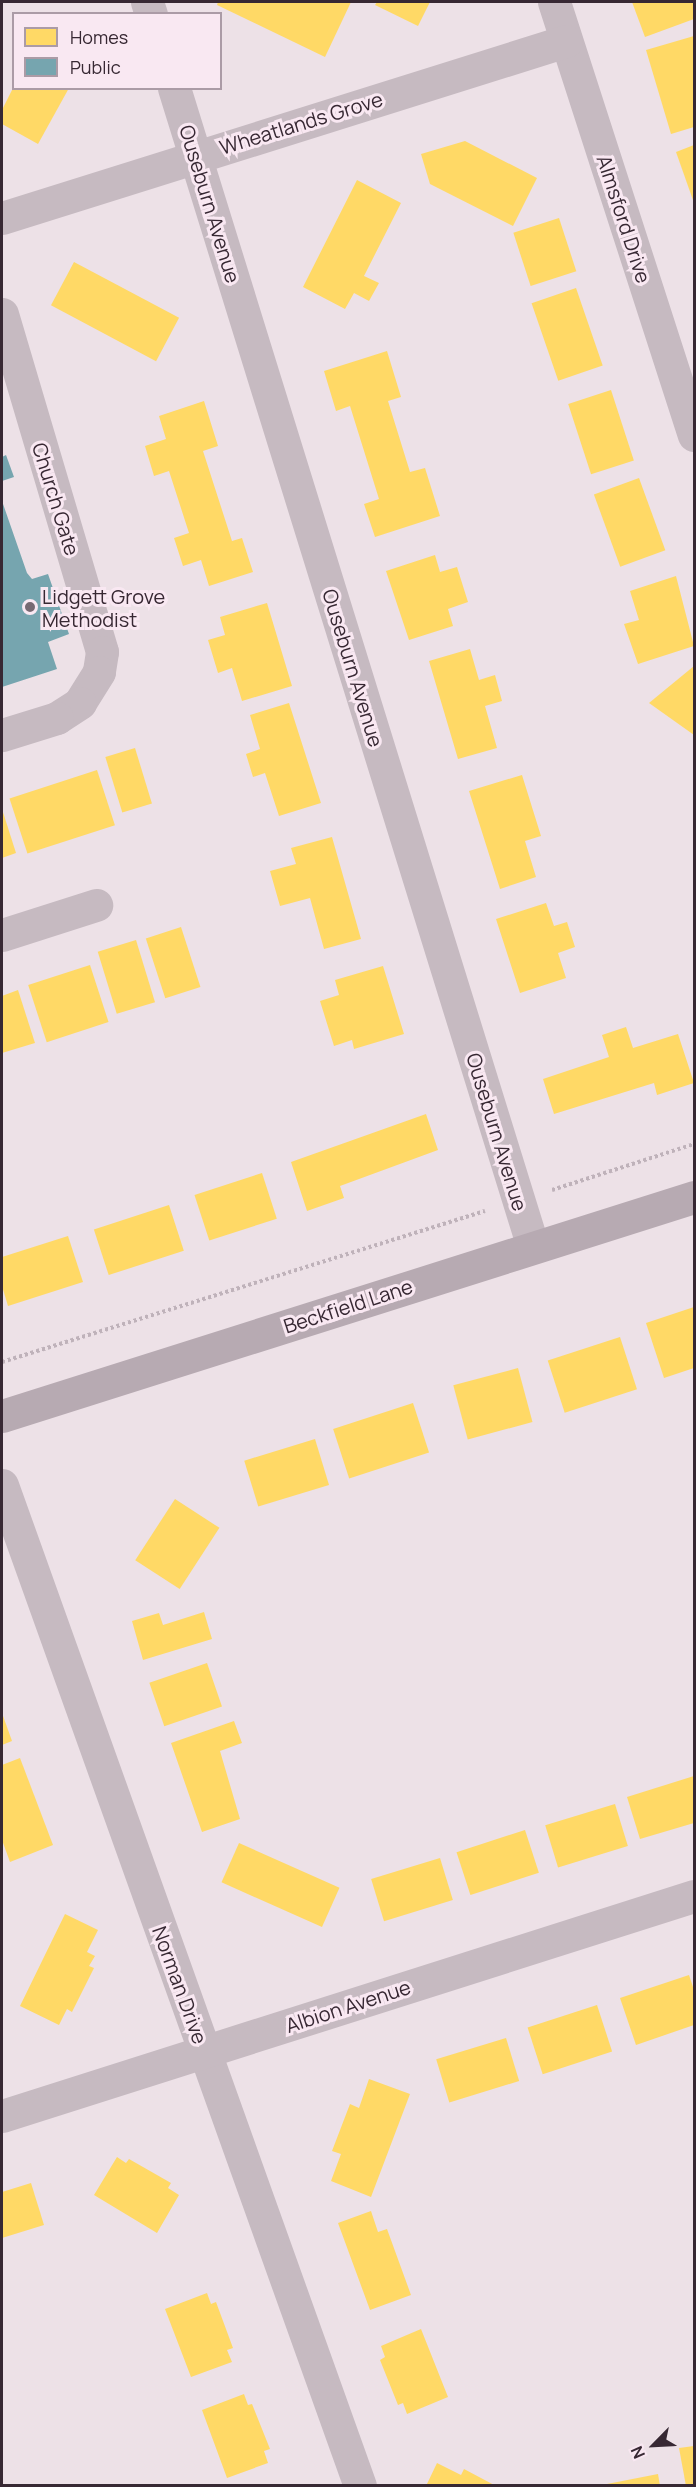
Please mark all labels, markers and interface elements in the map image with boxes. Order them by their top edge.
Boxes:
legend [12,12,222,90]
text: Homes [70,25,128,49]
text: Public [70,55,121,79]
street label: Wheatlands Grove [217,87,385,159]
street label: Ouseburn Avenue [175,122,245,286]
street label: Almsford Drive [592,152,656,286]
street label: Church Gate [27,440,85,558]
place label: Lidgett Grove Methodist [42,584,165,631]
street label: Ouseburn Avenue [318,586,388,750]
marker: Lidgett Grove Methodist [23,600,37,614]
street label: Ouseburn Avenue [462,1050,532,1214]
street label: Beckfield Lane [281,1274,415,1338]
street label: Norman Drive [148,1923,212,2047]
street label: Albion Avenue [282,1974,414,2038]
north arrow [624,2415,684,2475]
text: N [625,2443,650,2462]

